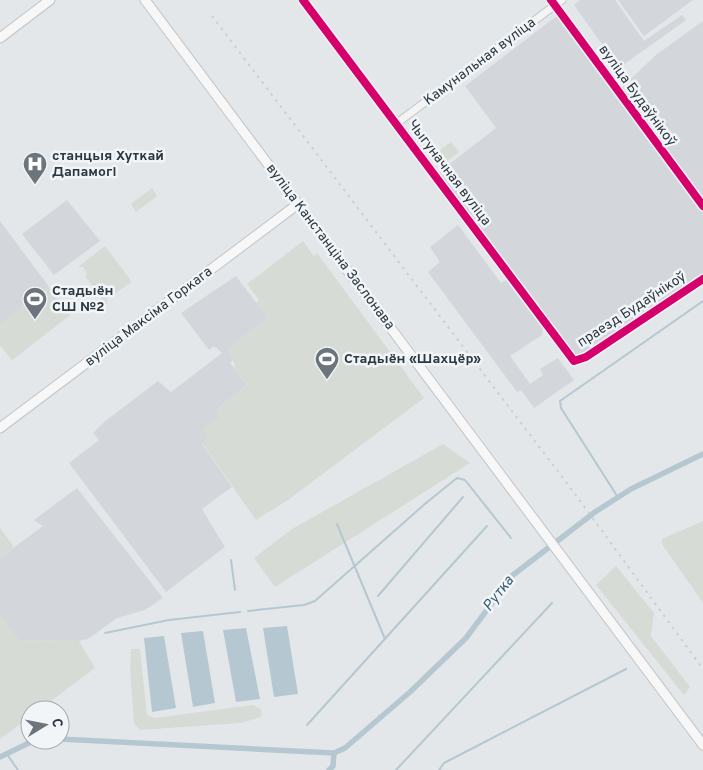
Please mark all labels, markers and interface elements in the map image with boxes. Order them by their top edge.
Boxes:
street label: Камунальная вуліца [421,14,539,110]
street label: вуліца Будаўнікоў [595,42,679,150]
street label: Чыгуначная вуліца [404,117,494,229]
place label: станцыя Хуткай Дапамогі [52,148,164,181]
hospital icon: станцыя Хуткай Дапамогі [22,151,48,185]
street label: вуліца Канстанціна Заслонава [262,161,398,333]
street label: вуліца Максіма Горкага [82,264,216,370]
street label: праезд Будаўнікоў [575,269,689,351]
place label: Стадыён СШ №2 [52,283,113,316]
sports icon: Стадыён СШ №2 [22,286,48,320]
sports icon: Стадыён «Шахцёр» [314,346,340,380]
place label: Стадыён «Шахцёр» [344,351,481,368]
water label: Рутка [479,572,519,616]
north arrow [20,700,70,750]
text: С [47,717,65,729]

